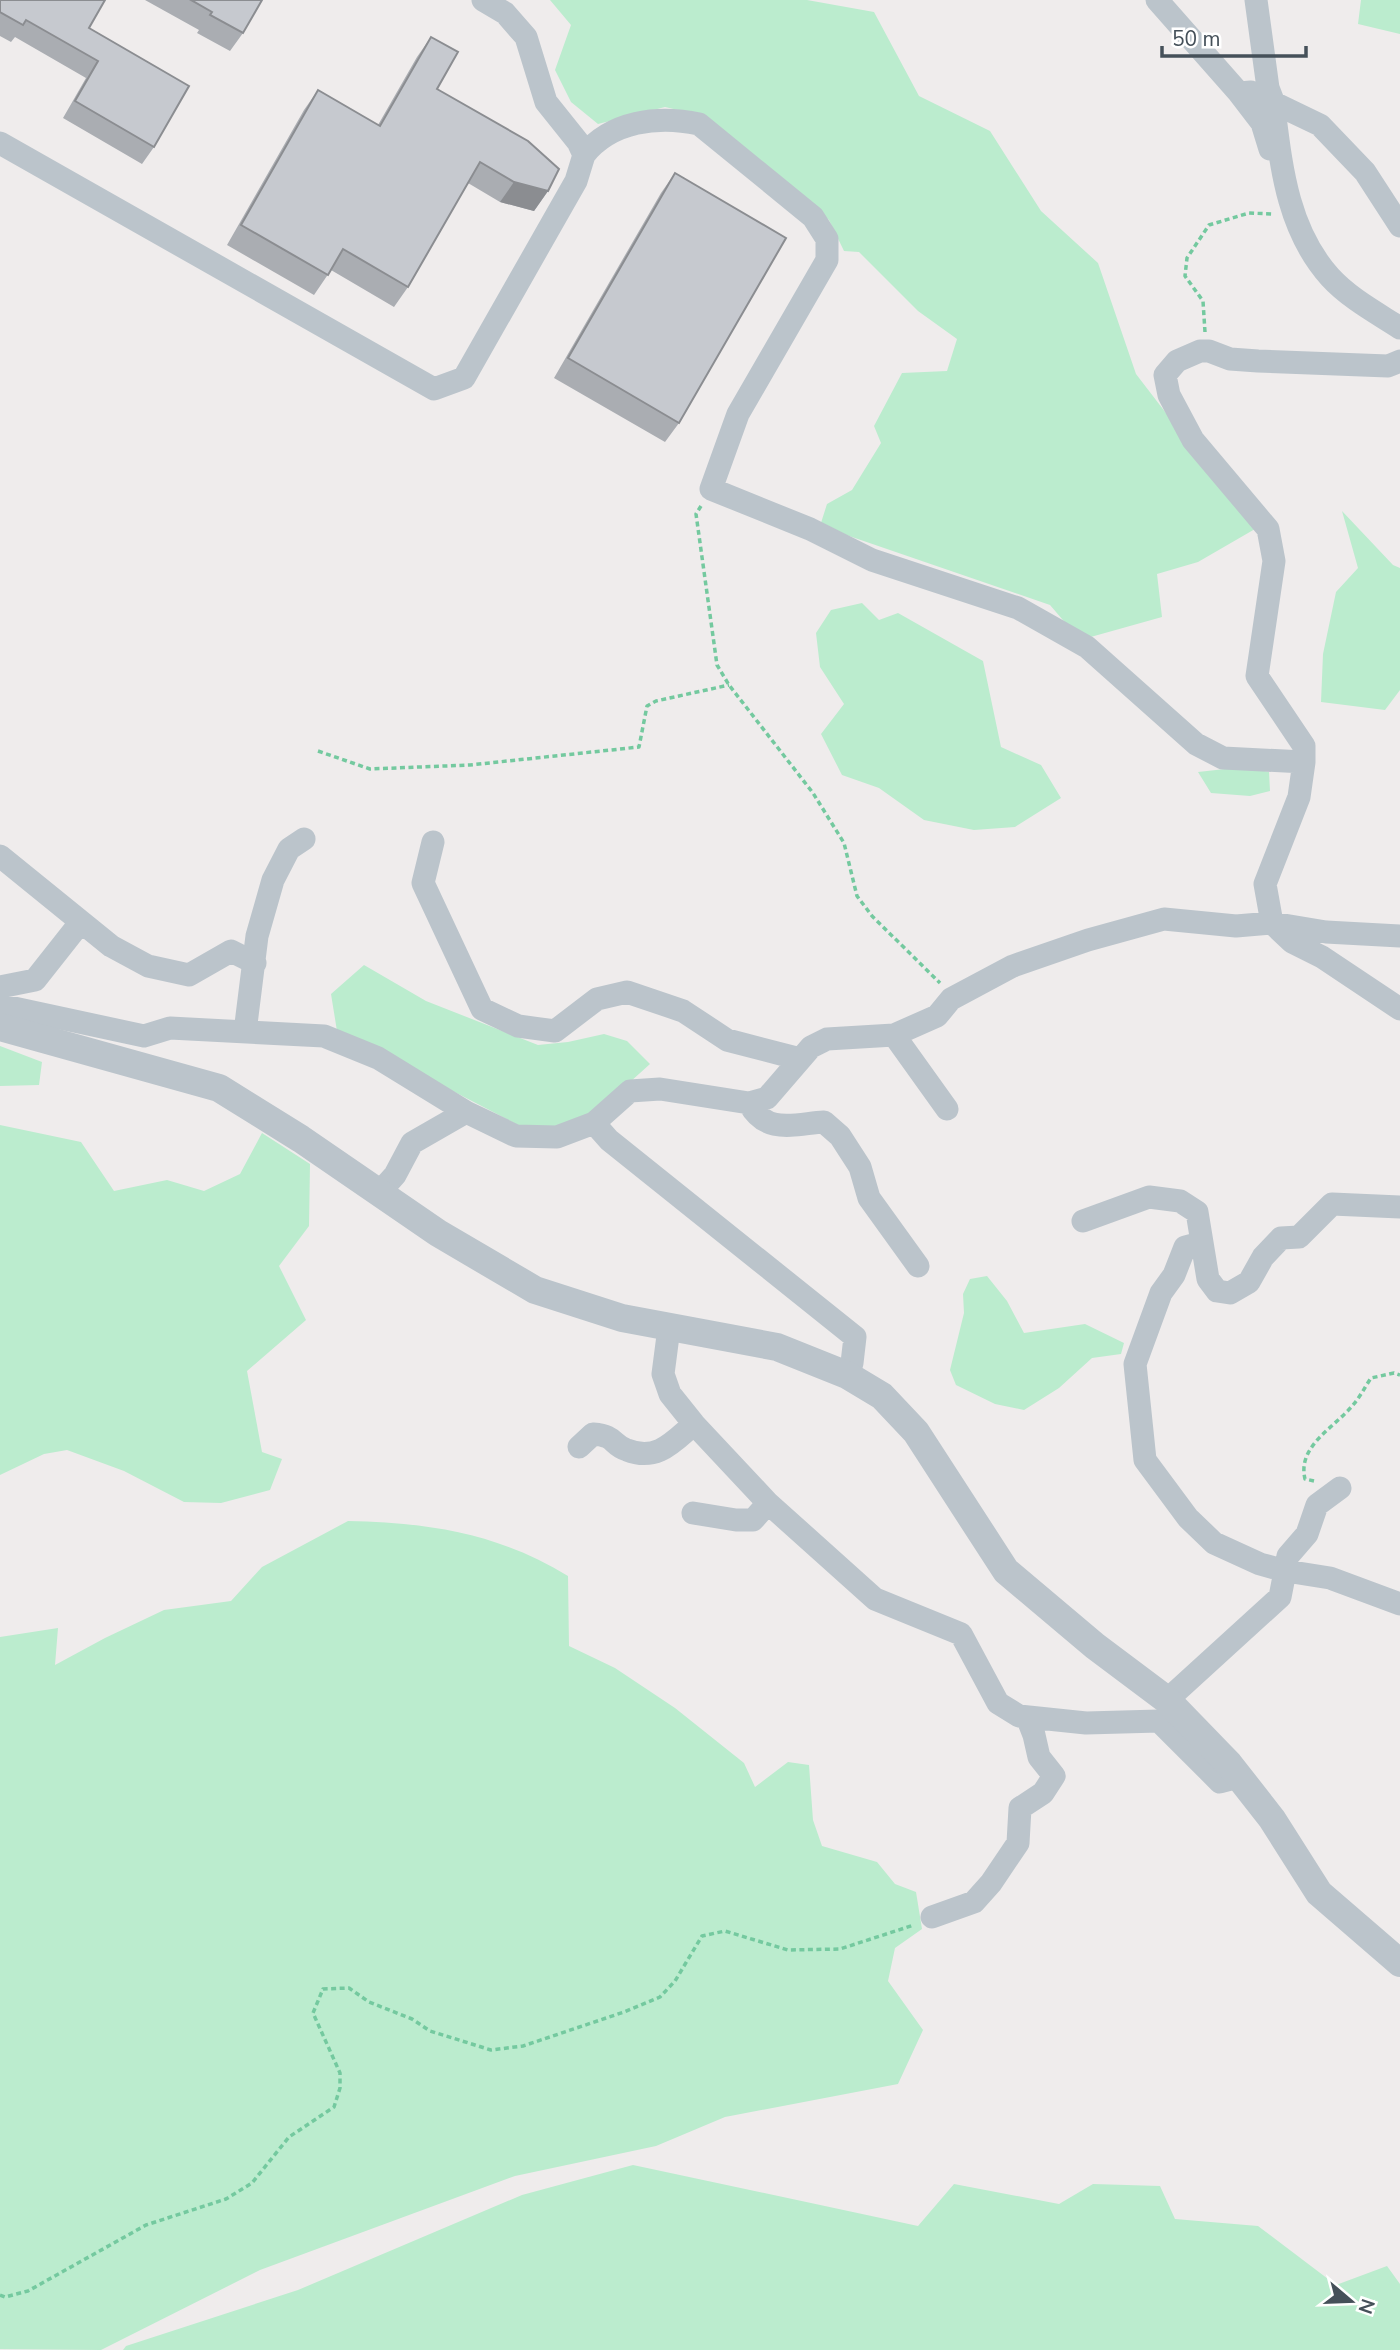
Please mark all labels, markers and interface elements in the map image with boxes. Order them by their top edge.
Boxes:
scale bar [1162,14,1306,58]
text: 50 m [1172,25,1221,53]
north arrow [1316,2266,1386,2336]
text: N [1352,2295,1381,2317]

